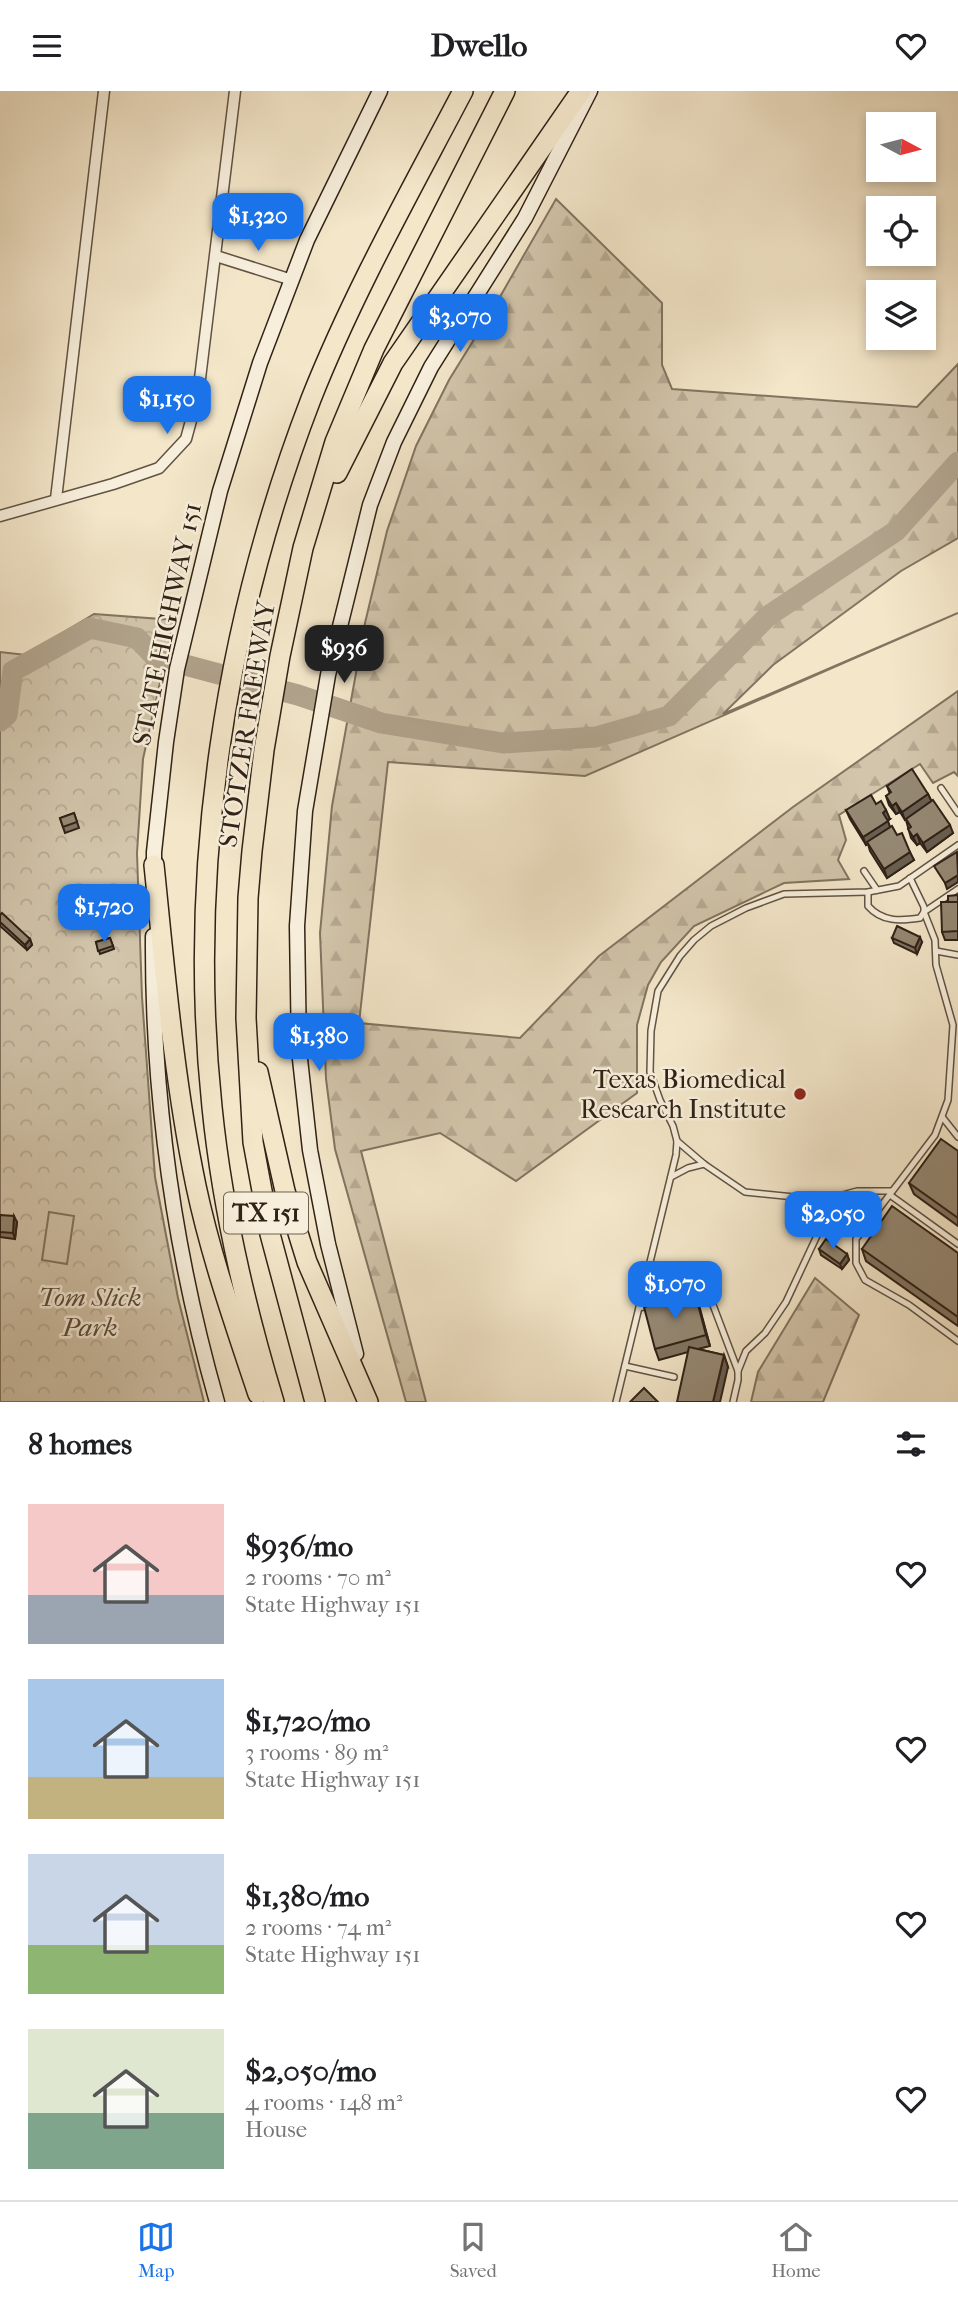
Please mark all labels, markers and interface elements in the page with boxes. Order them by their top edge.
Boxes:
icon: menu [28,27,66,65]
text: Dwello [430,27,528,64]
icon: heart [892,27,930,65]
north arrow [866,112,936,182]
map controls [866,112,936,350]
pin: $1,320 [201,193,315,253]
button: locate [866,196,936,266]
text: $1,320 [228,202,288,229]
button: layers [866,280,936,350]
pin: $3,070 [403,295,517,354]
text: $3,070 [428,303,492,330]
pin: $1,150 [110,377,224,436]
text: $1,150 [139,385,195,412]
street label: STATE HIGHWAY 151 [126,500,208,748]
street label: STOTZER FREEWAY [212,597,282,850]
pin: $936 [303,625,385,685]
text: $936 [321,634,367,661]
pin: $1,720 [47,885,161,944]
text: $1,720 [74,893,134,920]
pin: $1,380 [262,1013,376,1073]
text: $1,380 [289,1022,349,1049]
place label: Texas Biomedical Research Institute [580,1064,786,1125]
marker: Texas Biomedical Research Institute [792,1086,808,1102]
pin: $2,050 [776,1191,890,1251]
road number: TX 151 [224,1193,308,1233]
text: $2,050 [801,1200,865,1227]
pin: $1,070 [618,1261,732,1321]
text: $1,070 [644,1270,706,1297]
park label: Tom Slick Park [38,1282,142,1343]
icon: filters [892,1425,930,1463]
text: 8 homes [28,1427,132,1462]
text: $936/mo [245,1529,353,1564]
icon: home [84,1532,168,1616]
icon: heart [892,1555,930,1593]
text: 2 rooms · 70 m² [245,1564,391,1591]
text: State Highway 151 [245,1591,420,1618]
text: $1,720/mo [245,1704,370,1739]
icon: home [84,1707,168,1791]
icon: heart [892,1730,930,1768]
text: 3 rooms · 89 m² [245,1739,389,1766]
text: State Highway 151 [245,1766,420,1793]
text: $1,380/mo [245,1879,370,1914]
icon: home [84,1882,168,1966]
icon: heart [892,1905,930,1943]
text: 2 rooms · 74 m² [245,1914,391,1941]
text: State Highway 151 [245,1941,420,1968]
text: $2,050/mo [245,2054,376,2089]
icon: home [84,2057,168,2141]
icon: heart [892,2080,930,2118]
text: 4 rooms · 148 m² [245,2089,402,2116]
text: House [245,2116,307,2143]
tab: Map [137,2218,175,2282]
tab: Saved [450,2218,497,2282]
tab: Home [771,2218,821,2282]

